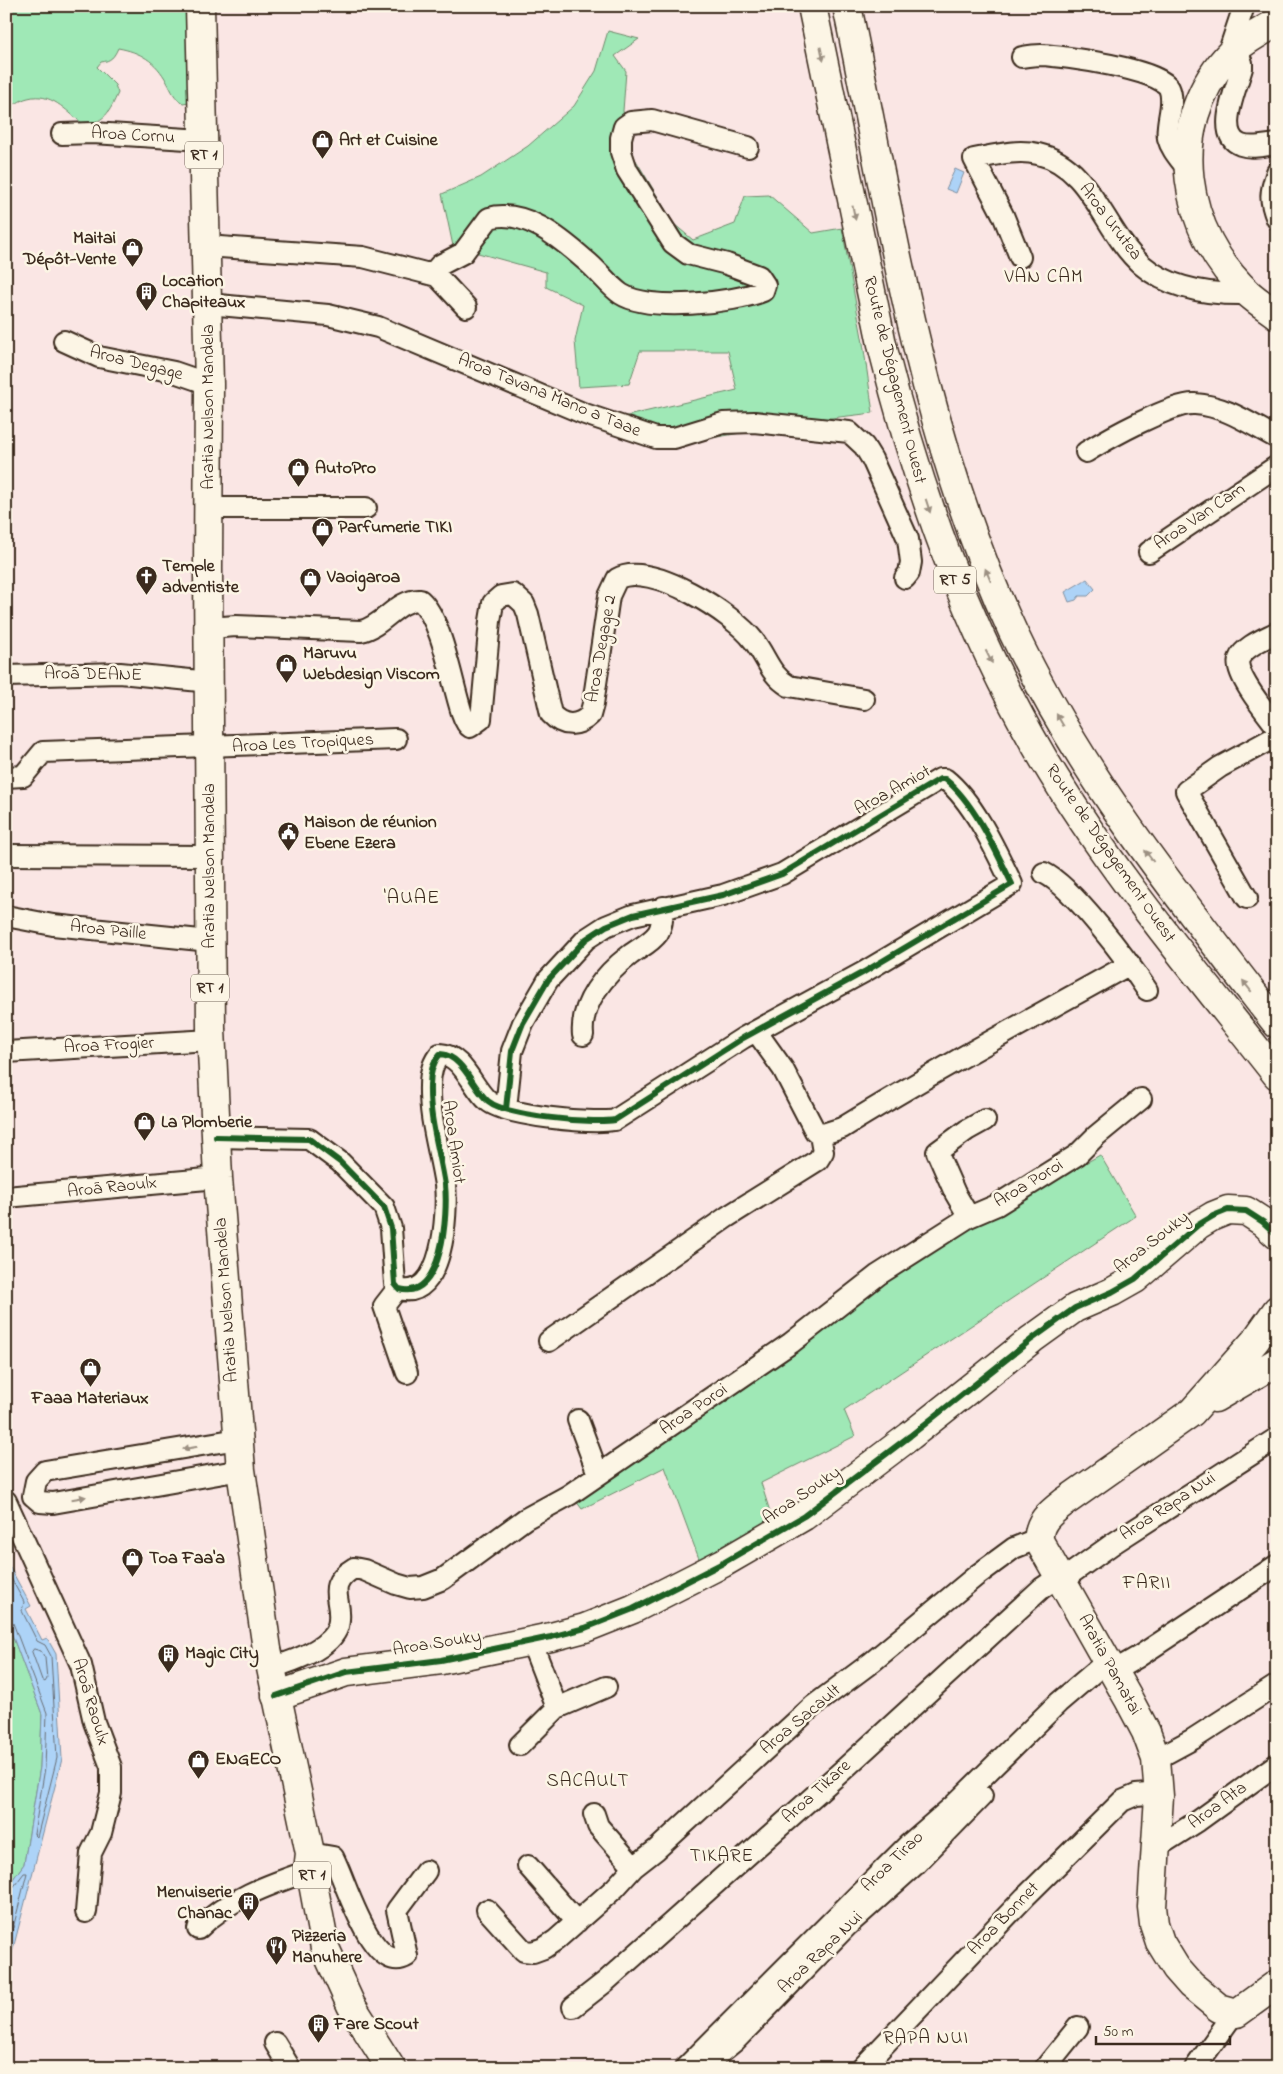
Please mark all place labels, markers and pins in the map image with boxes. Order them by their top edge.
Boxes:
place label: Art et Cuisine [339,128,438,154]
shop icon: Art et Cuisine [311,129,335,160]
place label: Maitai Dépôt-Vente [22,226,117,273]
shop icon: Maitai Dépôt-Vente [120,237,144,268]
place label: Location Chapiteaux [162,269,245,316]
building icon: Location Chapiteaux [134,280,158,311]
place label: AutoPro [315,456,376,482]
shop icon: AutoPro [287,457,311,488]
place label: Parfumerie TIKI [338,515,452,541]
shop icon: Parfumerie TIKI [310,516,334,547]
place label: Temple adventiste [162,554,240,601]
church icon: Temple adventiste [134,565,158,596]
place label: Vaoigaroa [326,565,401,592]
shop icon: Vaoigaroa [299,566,323,597]
place label: Maruvu Webdesign Viscom [303,641,440,689]
shop icon: Maruvu Webdesign Viscom [275,652,299,683]
place label: Maison de réunion Ebene Ezera [304,810,437,857]
public building icon: Maison de réunion Ebene Ezera [276,821,300,852]
place label: La Plomberie [161,1110,253,1136]
shop icon: La Plomberie [133,1111,157,1142]
shop icon: Faaa Materiaux [78,1357,102,1388]
place label: Faaa Materiaux [31,1386,148,1412]
place label: Toa Faa'a [149,1546,225,1572]
shop icon: Toa Faa'a [121,1547,145,1578]
place label: Magic City [185,1641,259,1668]
building icon: Magic City [157,1642,181,1673]
place label: ENGECO [215,1747,282,1773]
shop icon: ENGECO [187,1748,211,1779]
place label: Menuiserie Chanac [157,1880,233,1927]
building icon: Menuiserie Chanac [236,1891,260,1922]
place label: Pizzeria Manuhere [292,1924,363,1971]
restaurant icon: Pizzeria Manuhere [264,1935,288,1966]
place label: Fare Scout [333,2012,420,2038]
building icon: Fare Scout [306,2013,330,2044]

